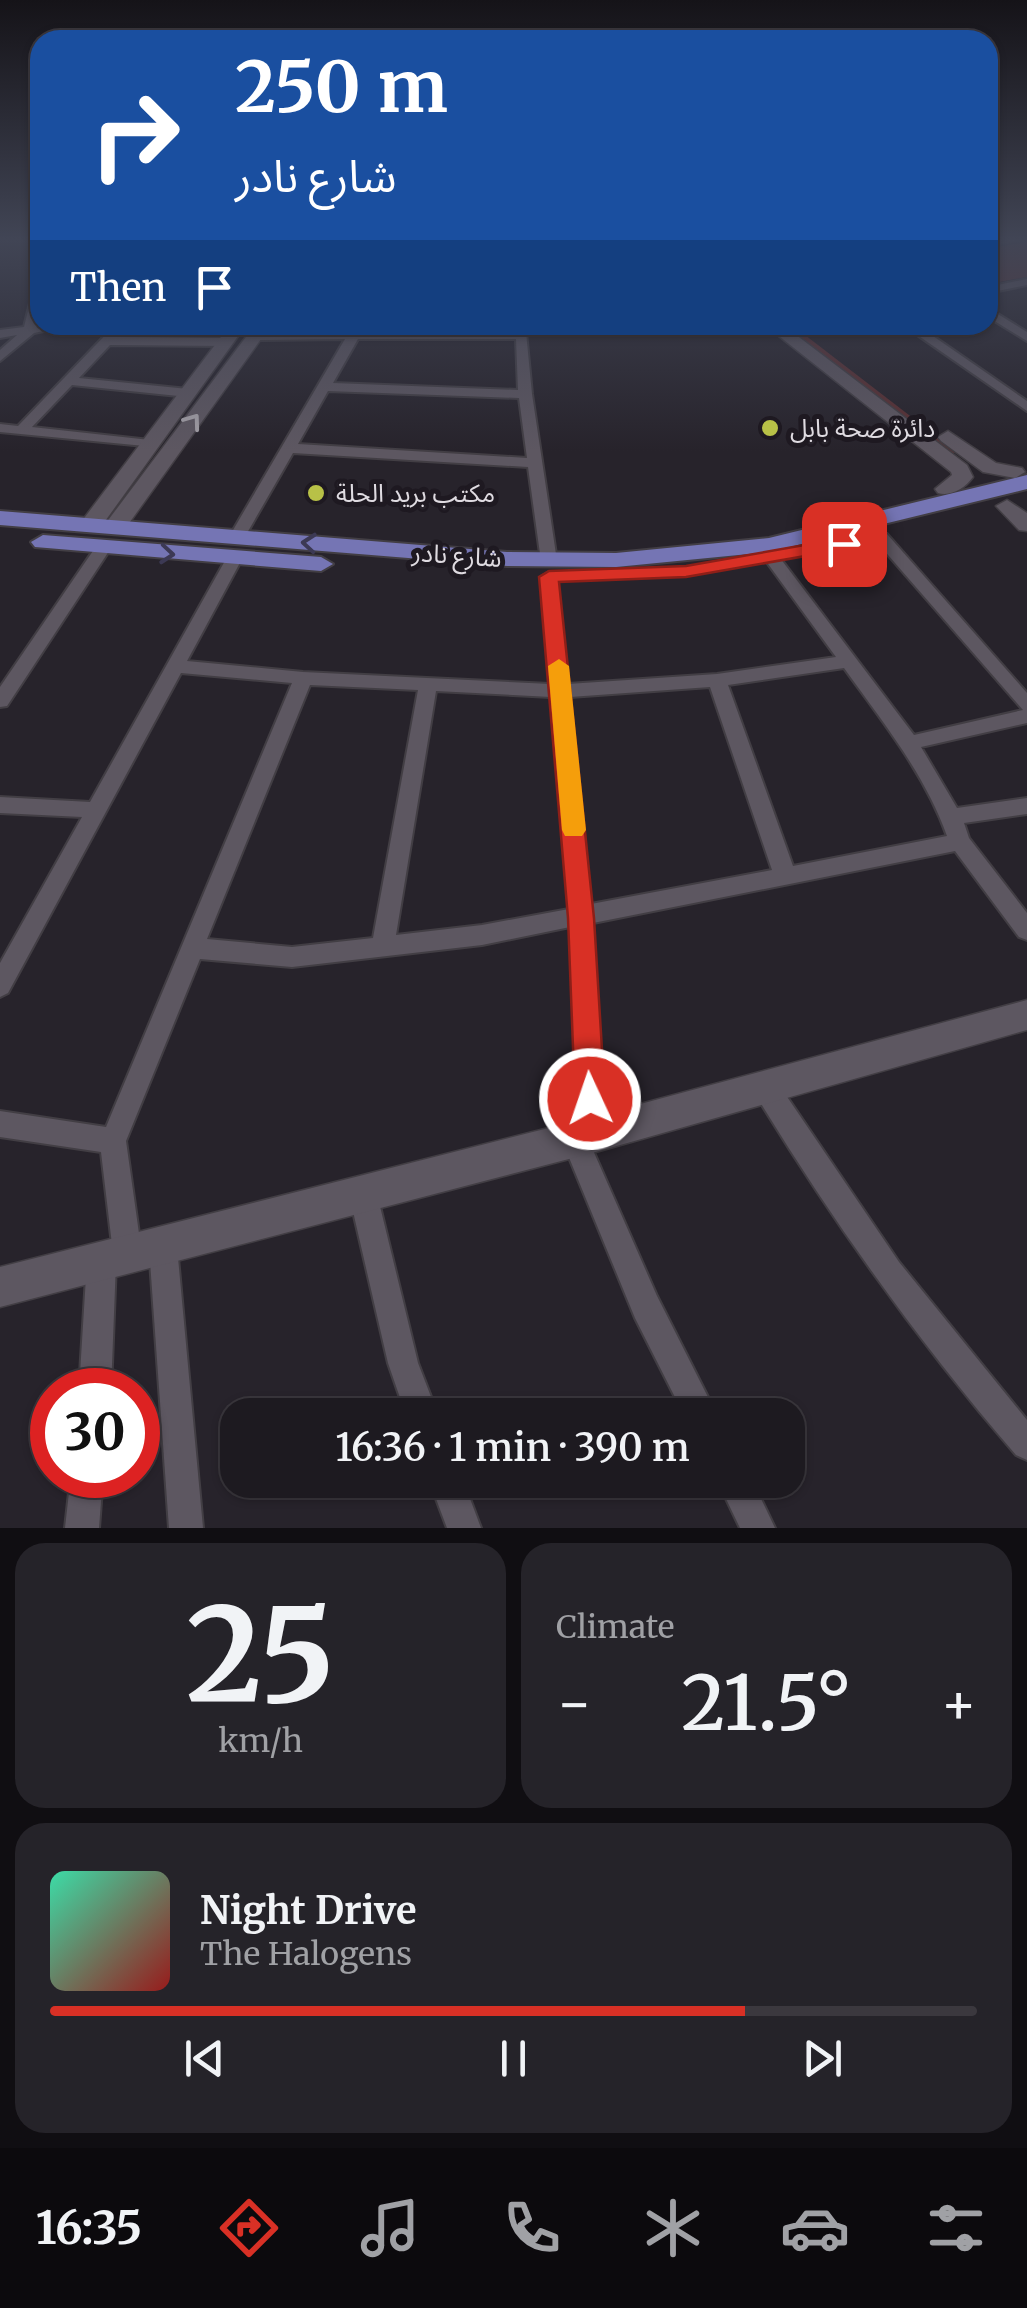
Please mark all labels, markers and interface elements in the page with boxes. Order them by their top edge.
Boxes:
text: 250 m [235,43,448,131]
icon: right [70,70,200,200]
text: شارع نادر [235,148,397,204]
icon: arrive [187,260,242,315]
text: Then [70,264,167,311]
place label: دائرة صحة بابل [790,412,935,444]
one-way arrow [181,414,198,432]
marker: دائرة صحة بابل [759,417,781,439]
place label: مكتب بريد الحلة [336,477,495,509]
marker: مكتب بريد الحلة [305,482,327,504]
pin [802,502,887,587]
icon: arrive [817,517,872,572]
one-way arrow [300,533,316,555]
street label: شارع نادر [410,536,503,577]
one-way arrow [159,542,175,564]
position arrow [538,1047,642,1151]
speed limit sign: 30 [30,1368,160,1498]
text: 16:36 · 1 min · 390 m [335,1424,690,1471]
text: 25 [186,1574,335,1737]
text: Climate [556,1607,674,1647]
text: 21.5° [681,1656,852,1750]
text: − [556,1669,593,1738]
text: + [940,1669,977,1738]
text: km/h [218,1721,303,1761]
text: Night Drive [200,1887,417,1934]
text: The Halogens [200,1934,412,1974]
icon: previous [177,2031,232,2086]
icon: pause [486,2031,541,2086]
icon: next [795,2031,850,2086]
icon: directions [214,2193,284,2263]
icon: music [355,2193,425,2263]
icon: phone [497,2193,567,2263]
icon: climate [638,2193,708,2263]
icon: car [780,2193,850,2263]
icon: filters [921,2193,991,2263]
text: 16:35 [36,2200,142,2256]

